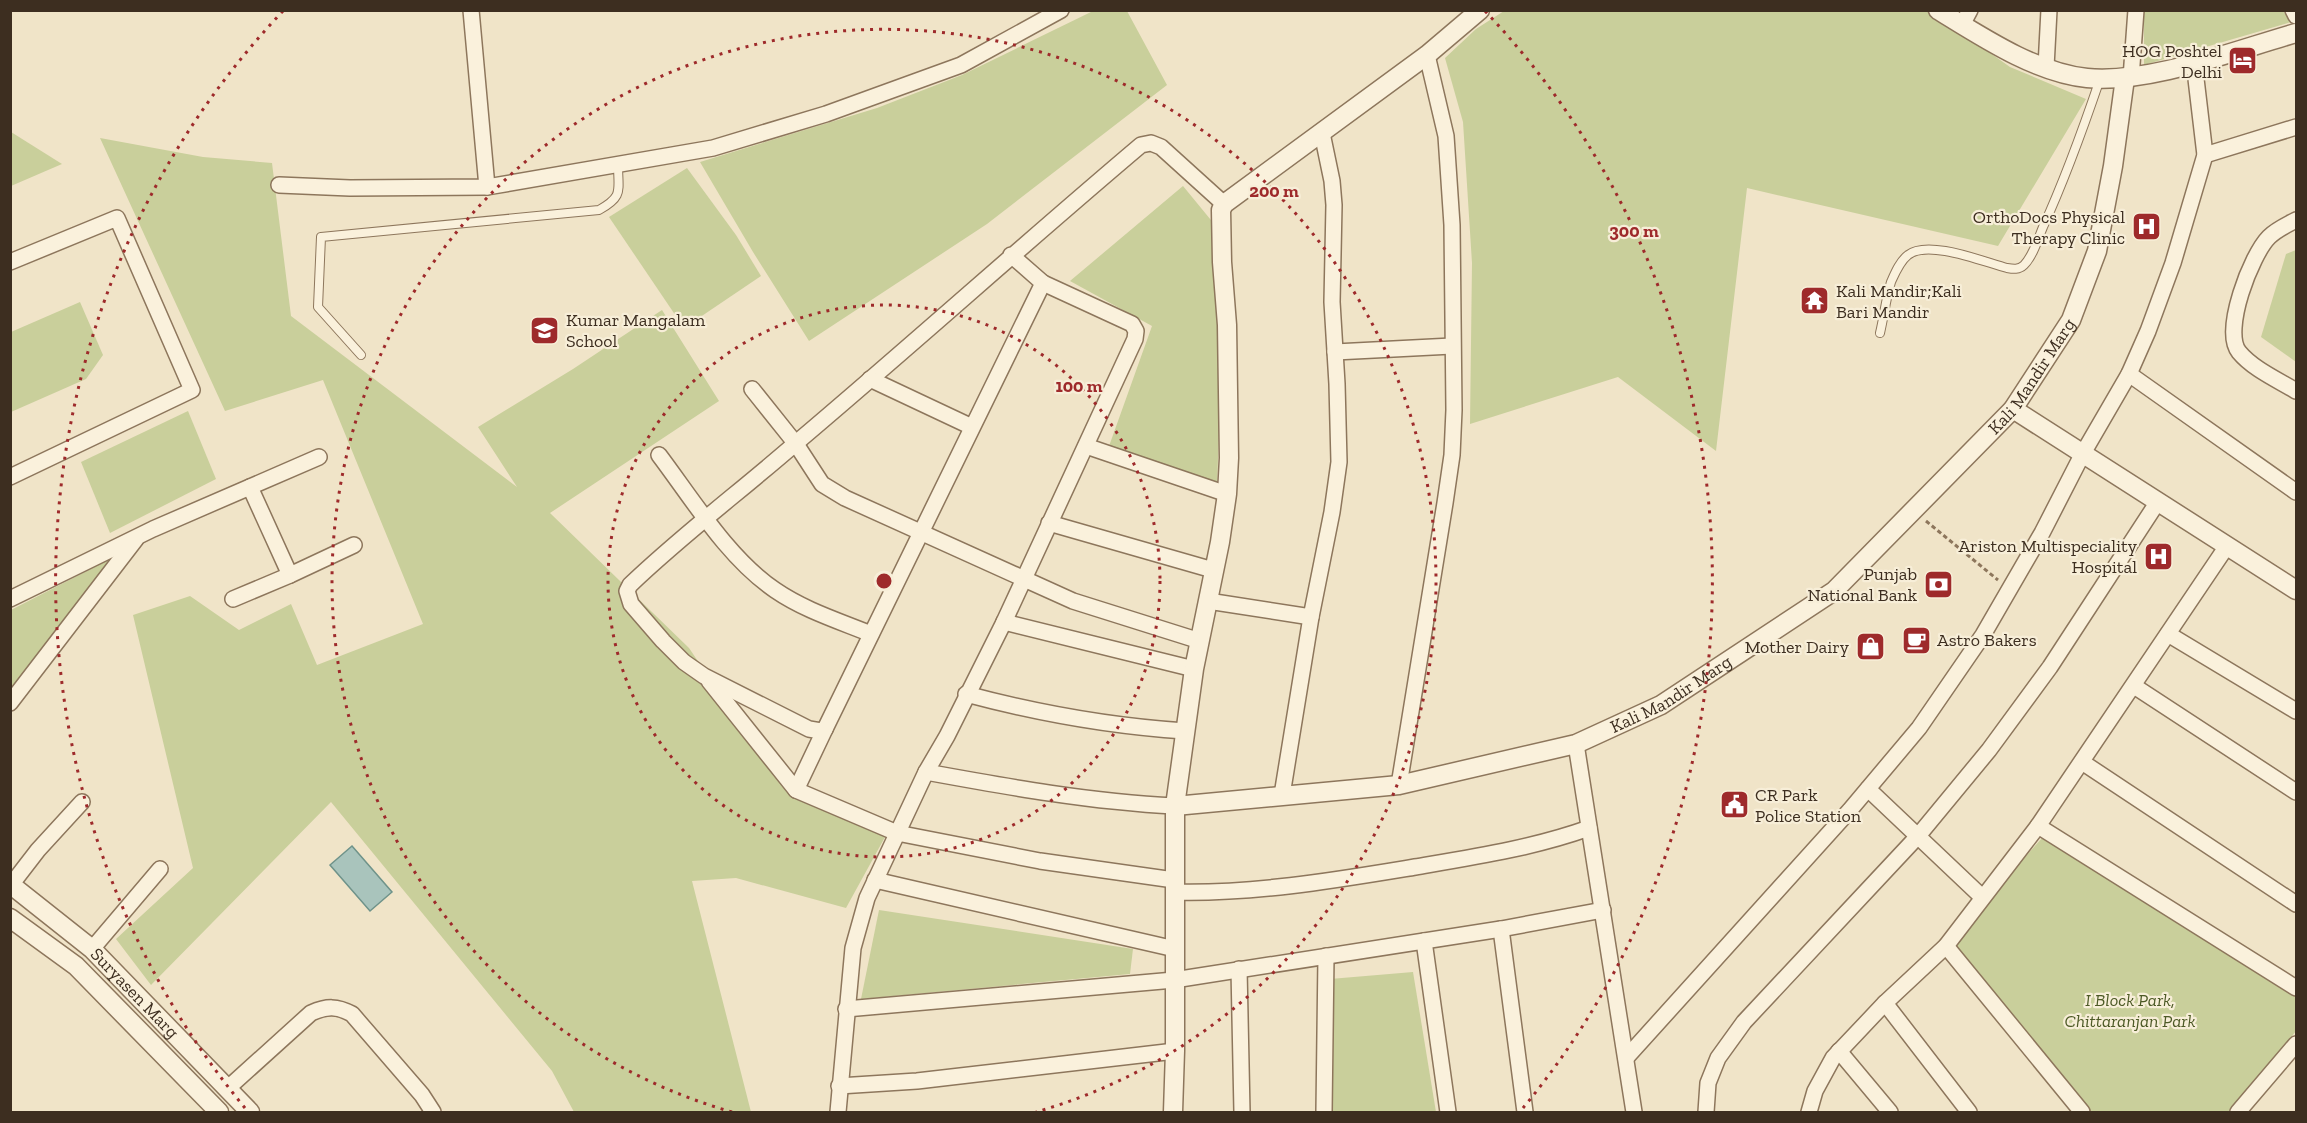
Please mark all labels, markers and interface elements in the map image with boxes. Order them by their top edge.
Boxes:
place label: HOG Poshtel Delhi [2122,40,2222,83]
hotel icon: HOG Poshtel Delhi [2227,45,2259,77]
text: 200 m [1249,180,1299,202]
place label: OrthoDocs Physical Therapy Clinic [1973,206,2125,249]
hospital icon: OrthoDocs Physical Therapy Clinic [2130,211,2162,243]
text: 300 m [1609,220,1659,242]
place label: Kali Mandir;Kali Bari Mandir [1836,280,1962,323]
temple icon: Kali Mandir;Kali Bari Mandir [1799,285,1831,317]
place label: Kumar Mangalam School [566,309,706,352]
school or university icon: Kumar Mangalam School [529,314,561,346]
street label: Kali Mandir Marg [1983,314,2080,439]
text: 100 m [1055,375,1103,397]
place label: Ariston Multispeciality Hospital [1958,535,2138,578]
hospital icon: Ariston Multispeciality Hospital [2142,540,2174,572]
place label: Punjab National Bank [1807,563,1918,606]
bank icon: Punjab National Bank [1922,568,1954,600]
centre of rings [874,571,894,591]
cafe icon: Astro Bakers [1900,624,1932,656]
place label: Astro Bakers [1937,629,2037,651]
shop icon: Mother Dairy [1854,631,1886,663]
place label: Mother Dairy [1745,636,1850,658]
street label: Kali Mandir Marg [1607,650,1736,738]
place label: CR Park Police Station [1755,784,1862,827]
public building icon: CR Park Police Station [1718,789,1750,821]
street label: Suryasen Marg [86,943,184,1043]
park label: I Block Park, Chittaranjan Park [2065,989,2195,1032]

